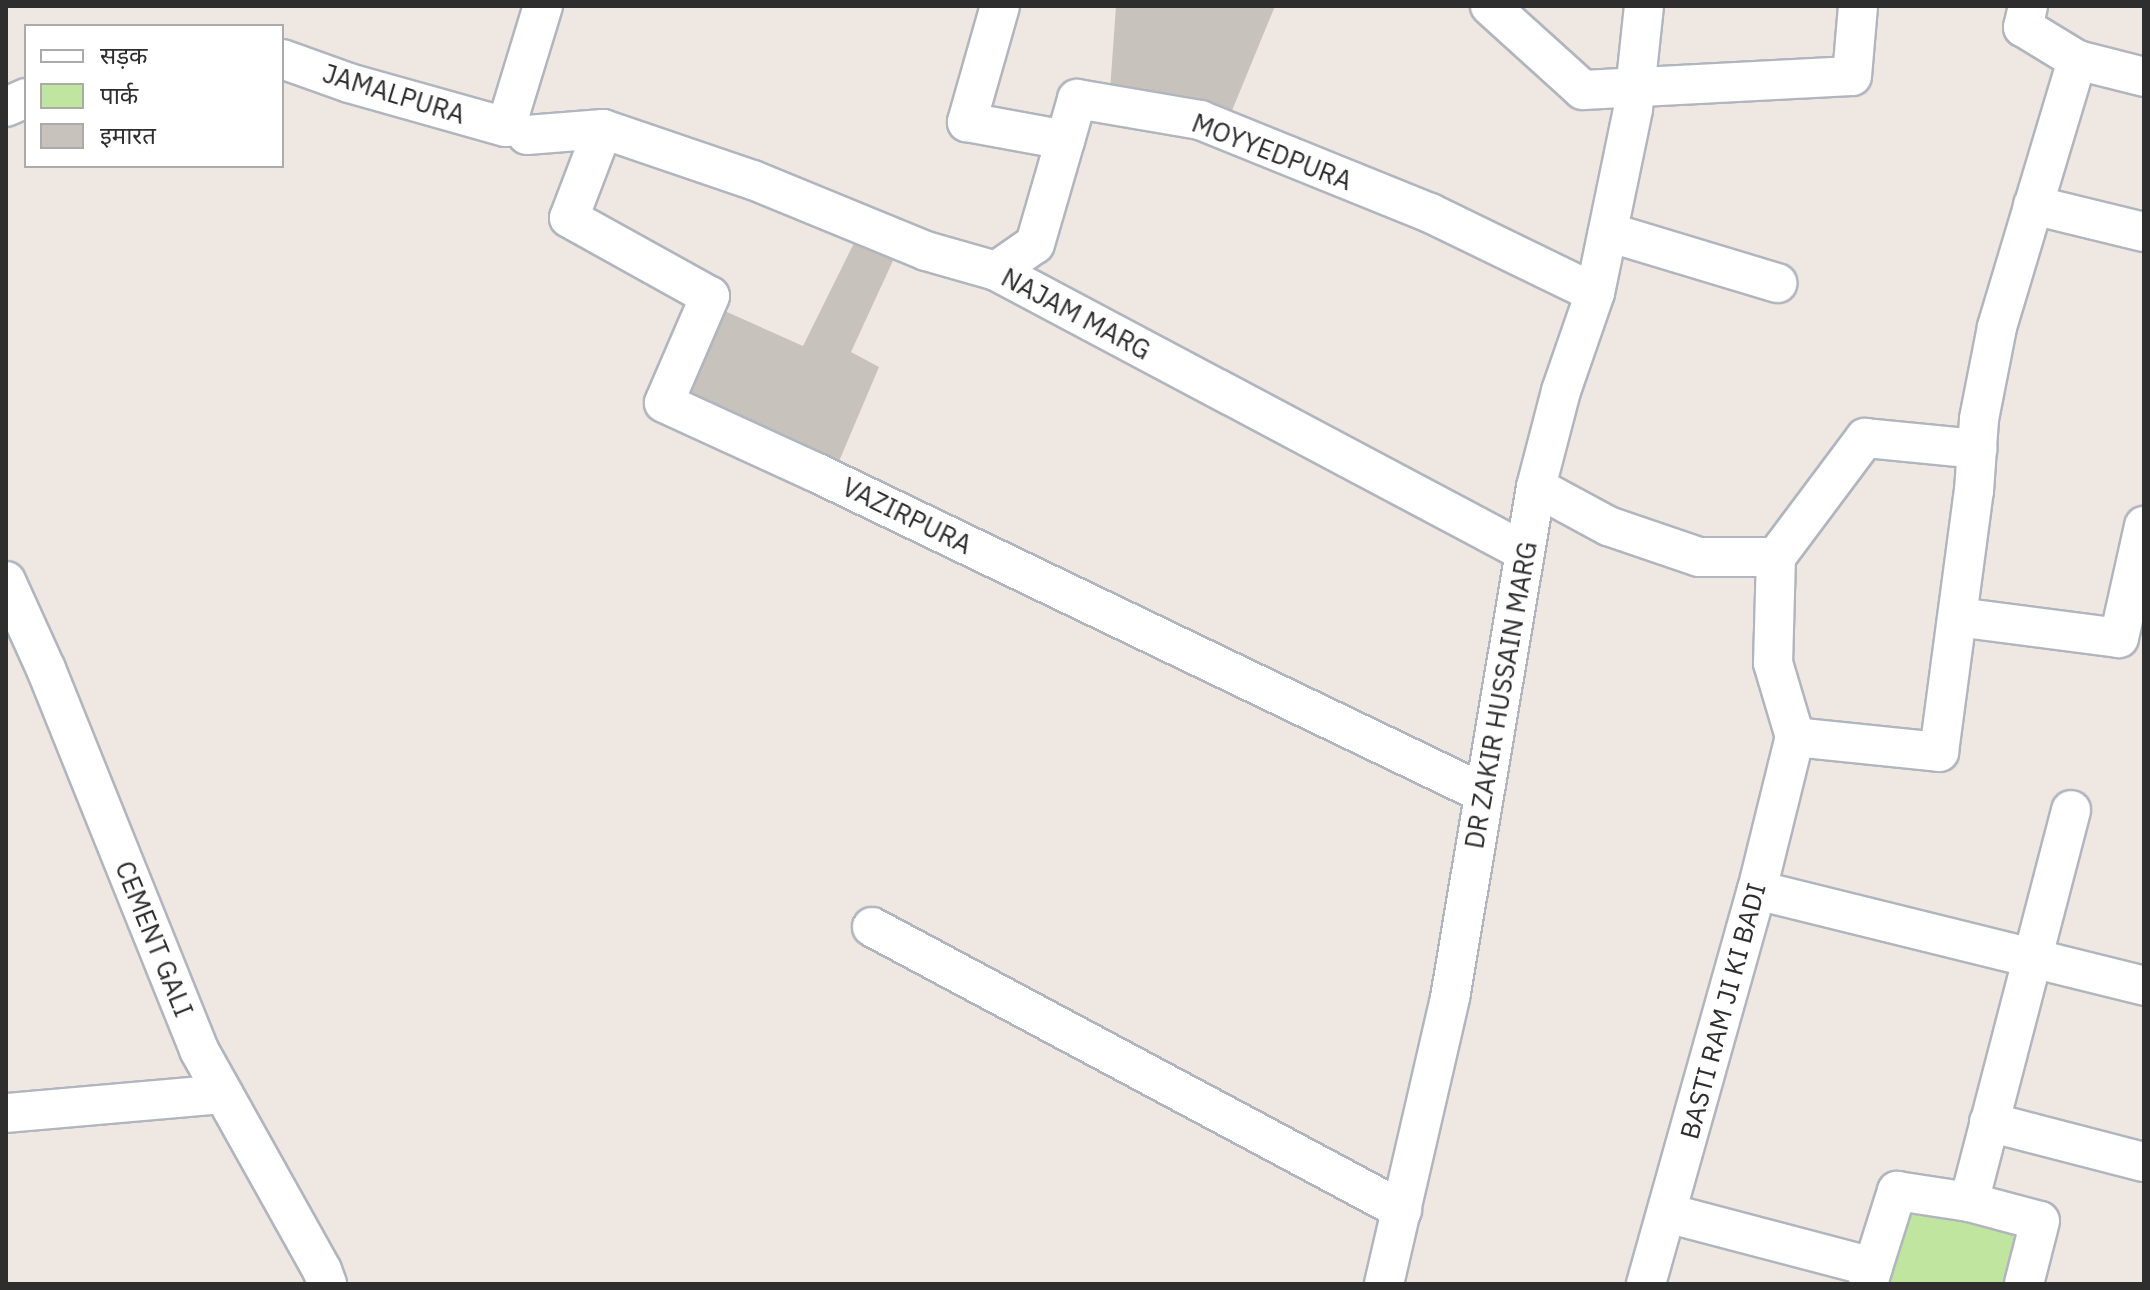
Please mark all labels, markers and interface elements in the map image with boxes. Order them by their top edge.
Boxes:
legend [24,24,284,168]
text: सड़क [100,39,148,71]
street label: JAMALPURA [319,58,469,130]
text: पार्क [100,79,138,111]
street label: MOYYEDPURA [1188,107,1356,197]
text: इमारत [100,119,156,151]
street label: NAJAM MARG [996,262,1156,366]
street label: VAZIRPURA [837,471,977,561]
street label: DR ZAKIR HUSSAIN MARG [1459,539,1543,851]
street label: CEMENT GALI [109,857,199,1021]
street label: BASTI RAM JI KI BADI [1674,879,1772,1143]

